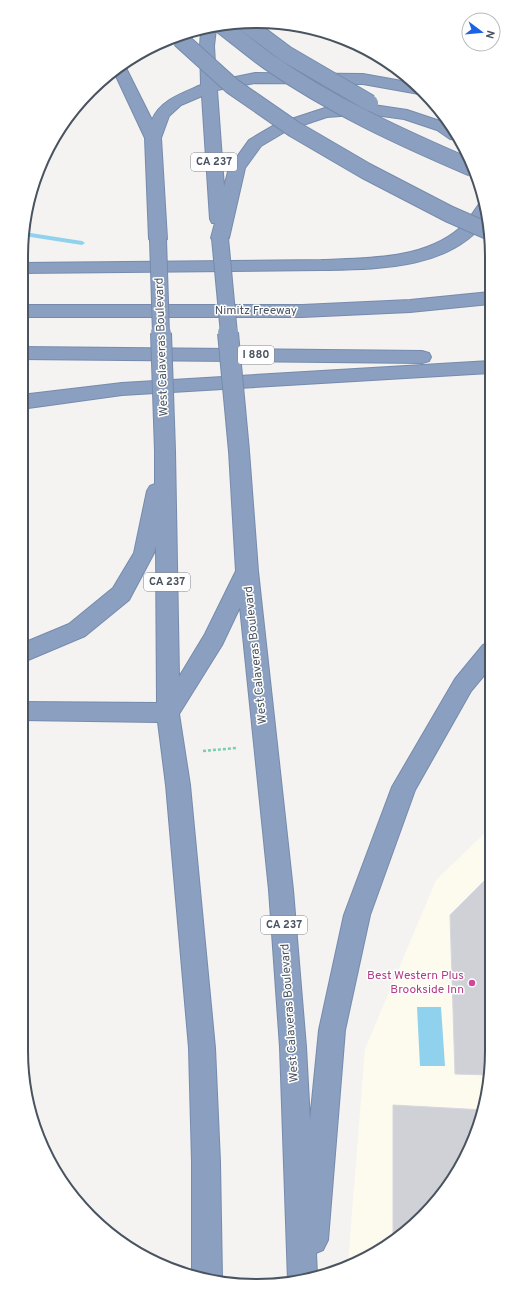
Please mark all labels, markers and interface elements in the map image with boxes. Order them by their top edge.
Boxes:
north arrow [461,12,501,52]
text: N [482,29,497,40]
road number: CA 237 [191,153,237,171]
street label: West Calaveras Boulevard [152,277,172,417]
street label: Nimitz Freeway [215,303,297,319]
road number: I 880 [238,346,274,364]
road number: CA 237 [144,573,190,591]
street label: West Calaveras Boulevard [241,585,271,725]
road number: CA 237 [261,916,307,934]
street label: West Calaveras Boulevard [277,943,303,1083]
place label: Best Western Plus Brookside Inn [367,968,464,998]
marker: Best Western Plus Brookside Inn [467,978,477,988]

